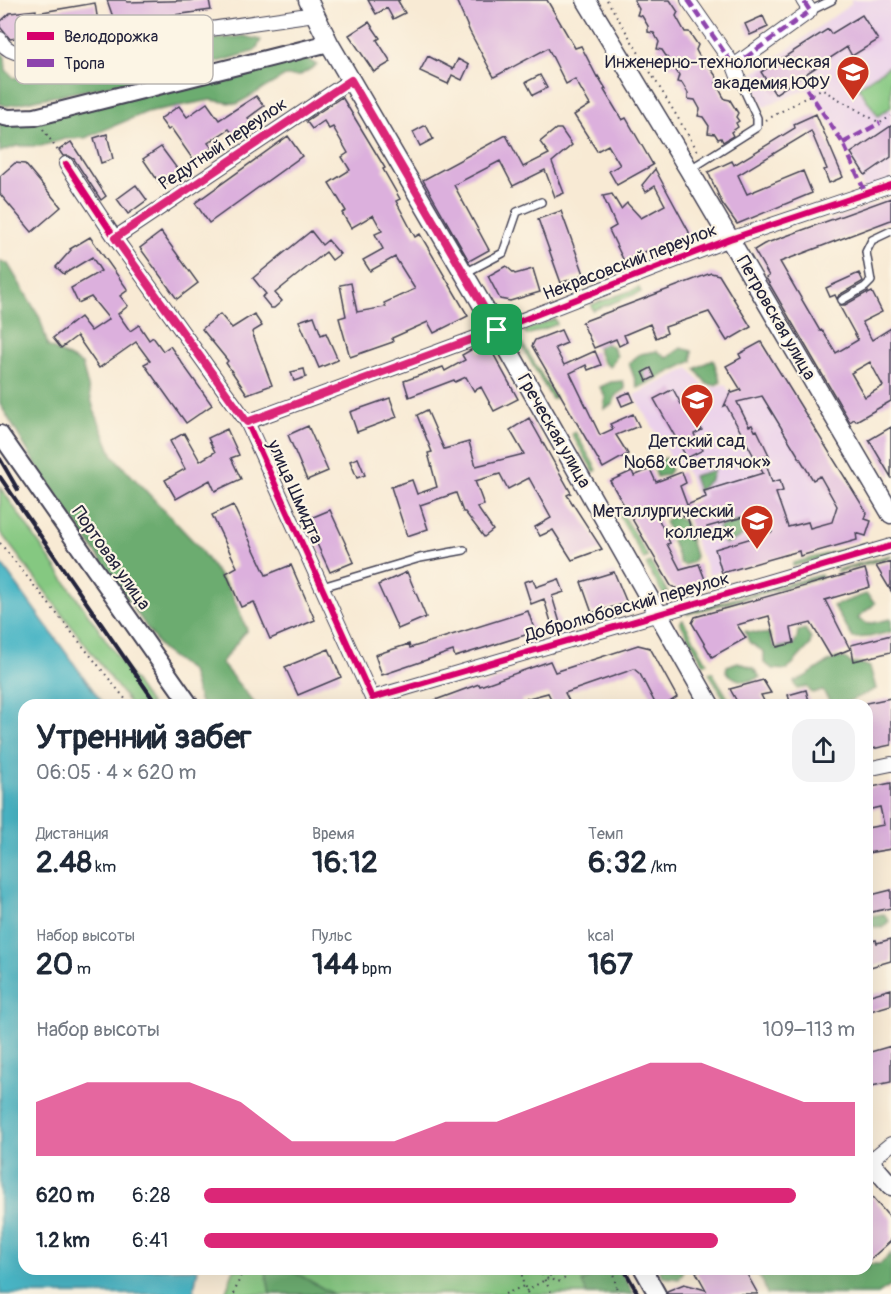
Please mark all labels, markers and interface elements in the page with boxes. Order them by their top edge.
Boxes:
legend [15,15,213,84]
text: Велодорожка [64,27,158,47]
place label: Инженерно-технологическая академия ЮФУ [605,51,830,95]
text: Тропа [64,54,105,74]
school or university icon: Инженерно-технологическая академия ЮФУ [835,54,871,101]
street label: Редутный переулок [154,93,292,195]
street label: Некрасовский переулок [540,218,720,306]
street label: Петровская улица [731,252,821,384]
pin [471,304,522,355]
icon: arrive [480,313,513,346]
street label: Греческая улица [512,370,596,492]
school or university icon: Детский сад №68 «Светлячок» [679,382,715,429]
place label: Детский сад №68 «Светлячок» [623,430,771,474]
street label: улица Шмидта [261,435,328,548]
place label: Металлургический колледж [592,500,734,544]
street label: Портовая улица [67,501,155,615]
school or university icon: Металлургический колледж [739,503,775,550]
street label: Добролюбовский переулок [521,567,732,648]
text: Утренний забег [36,717,252,758]
button: share [792,719,855,782]
text: 06:05 · 4 × 620 m [36,760,196,785]
text: Дистанция [36,824,109,844]
text: Время [312,824,355,844]
text: Темп [588,824,623,844]
text: 2.48 [36,844,92,881]
text: 16:12 [312,844,378,881]
text: 6:32 [588,844,647,881]
text: km [92,857,116,877]
text: /km [647,857,677,877]
text: Набор высоты [36,926,135,946]
text: Пульс [312,926,352,946]
text: kcal [588,926,614,946]
text: 20 [36,946,73,983]
text: 144 [312,946,359,983]
text: 167 [588,946,633,983]
text: m [73,959,91,979]
text: bpm [359,959,392,979]
text: Набор высоты [36,1017,160,1042]
text: 109–113 m [763,1017,855,1042]
text: 620 m [36,1183,95,1208]
text: 6:28 [132,1183,170,1208]
text: 1.2 km [36,1228,90,1253]
text: 6:41 [132,1228,168,1253]

